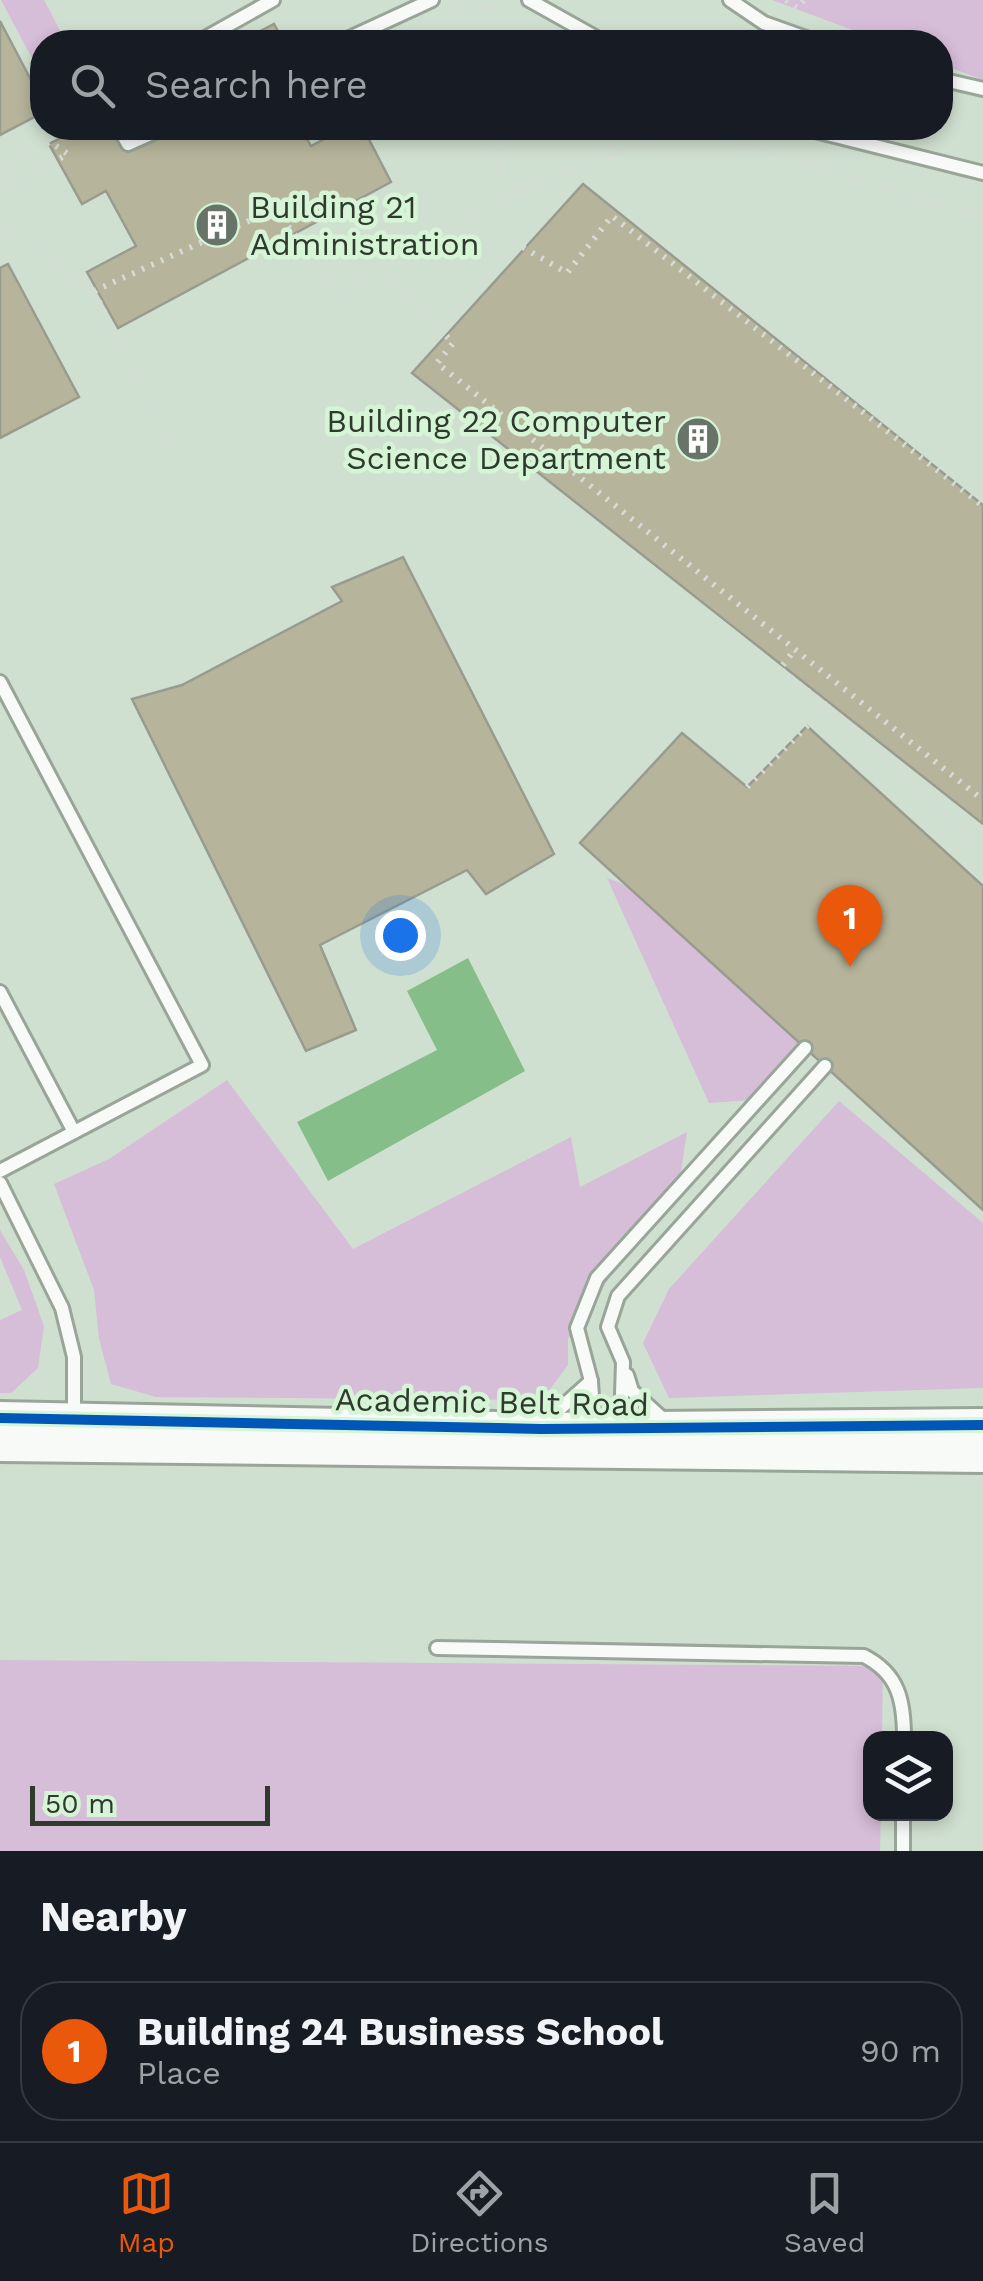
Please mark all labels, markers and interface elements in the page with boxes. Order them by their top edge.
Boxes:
search box [30,30,953,140]
icon: search [65,58,120,113]
text: Search here [145,63,368,107]
place label: Building 21 Administration [250,188,480,263]
building icon: Building 21 Administration [194,202,240,248]
place label: Building 22 Computer Science Department [326,402,666,477]
building icon: Building 22 Computer Science Department [675,416,721,462]
pin: 1 [818,884,882,967]
your location [375,910,426,961]
street label: Academic Belt Road [335,1380,649,1424]
map controls [863,1731,953,1821]
button: layers [863,1731,953,1821]
scale bar [30,1781,270,1826]
text: 50 m [45,1787,115,1820]
text: Nearby [40,1892,187,1941]
text: Building 24 Business School [137,2010,664,2054]
text: 1 [68,2032,81,2070]
text: 90 m [860,2032,941,2070]
text: Place [137,2054,221,2092]
tab: Map [118,2166,175,2259]
tab: Directions [410,2166,549,2259]
tab: Saved [784,2166,865,2259]

